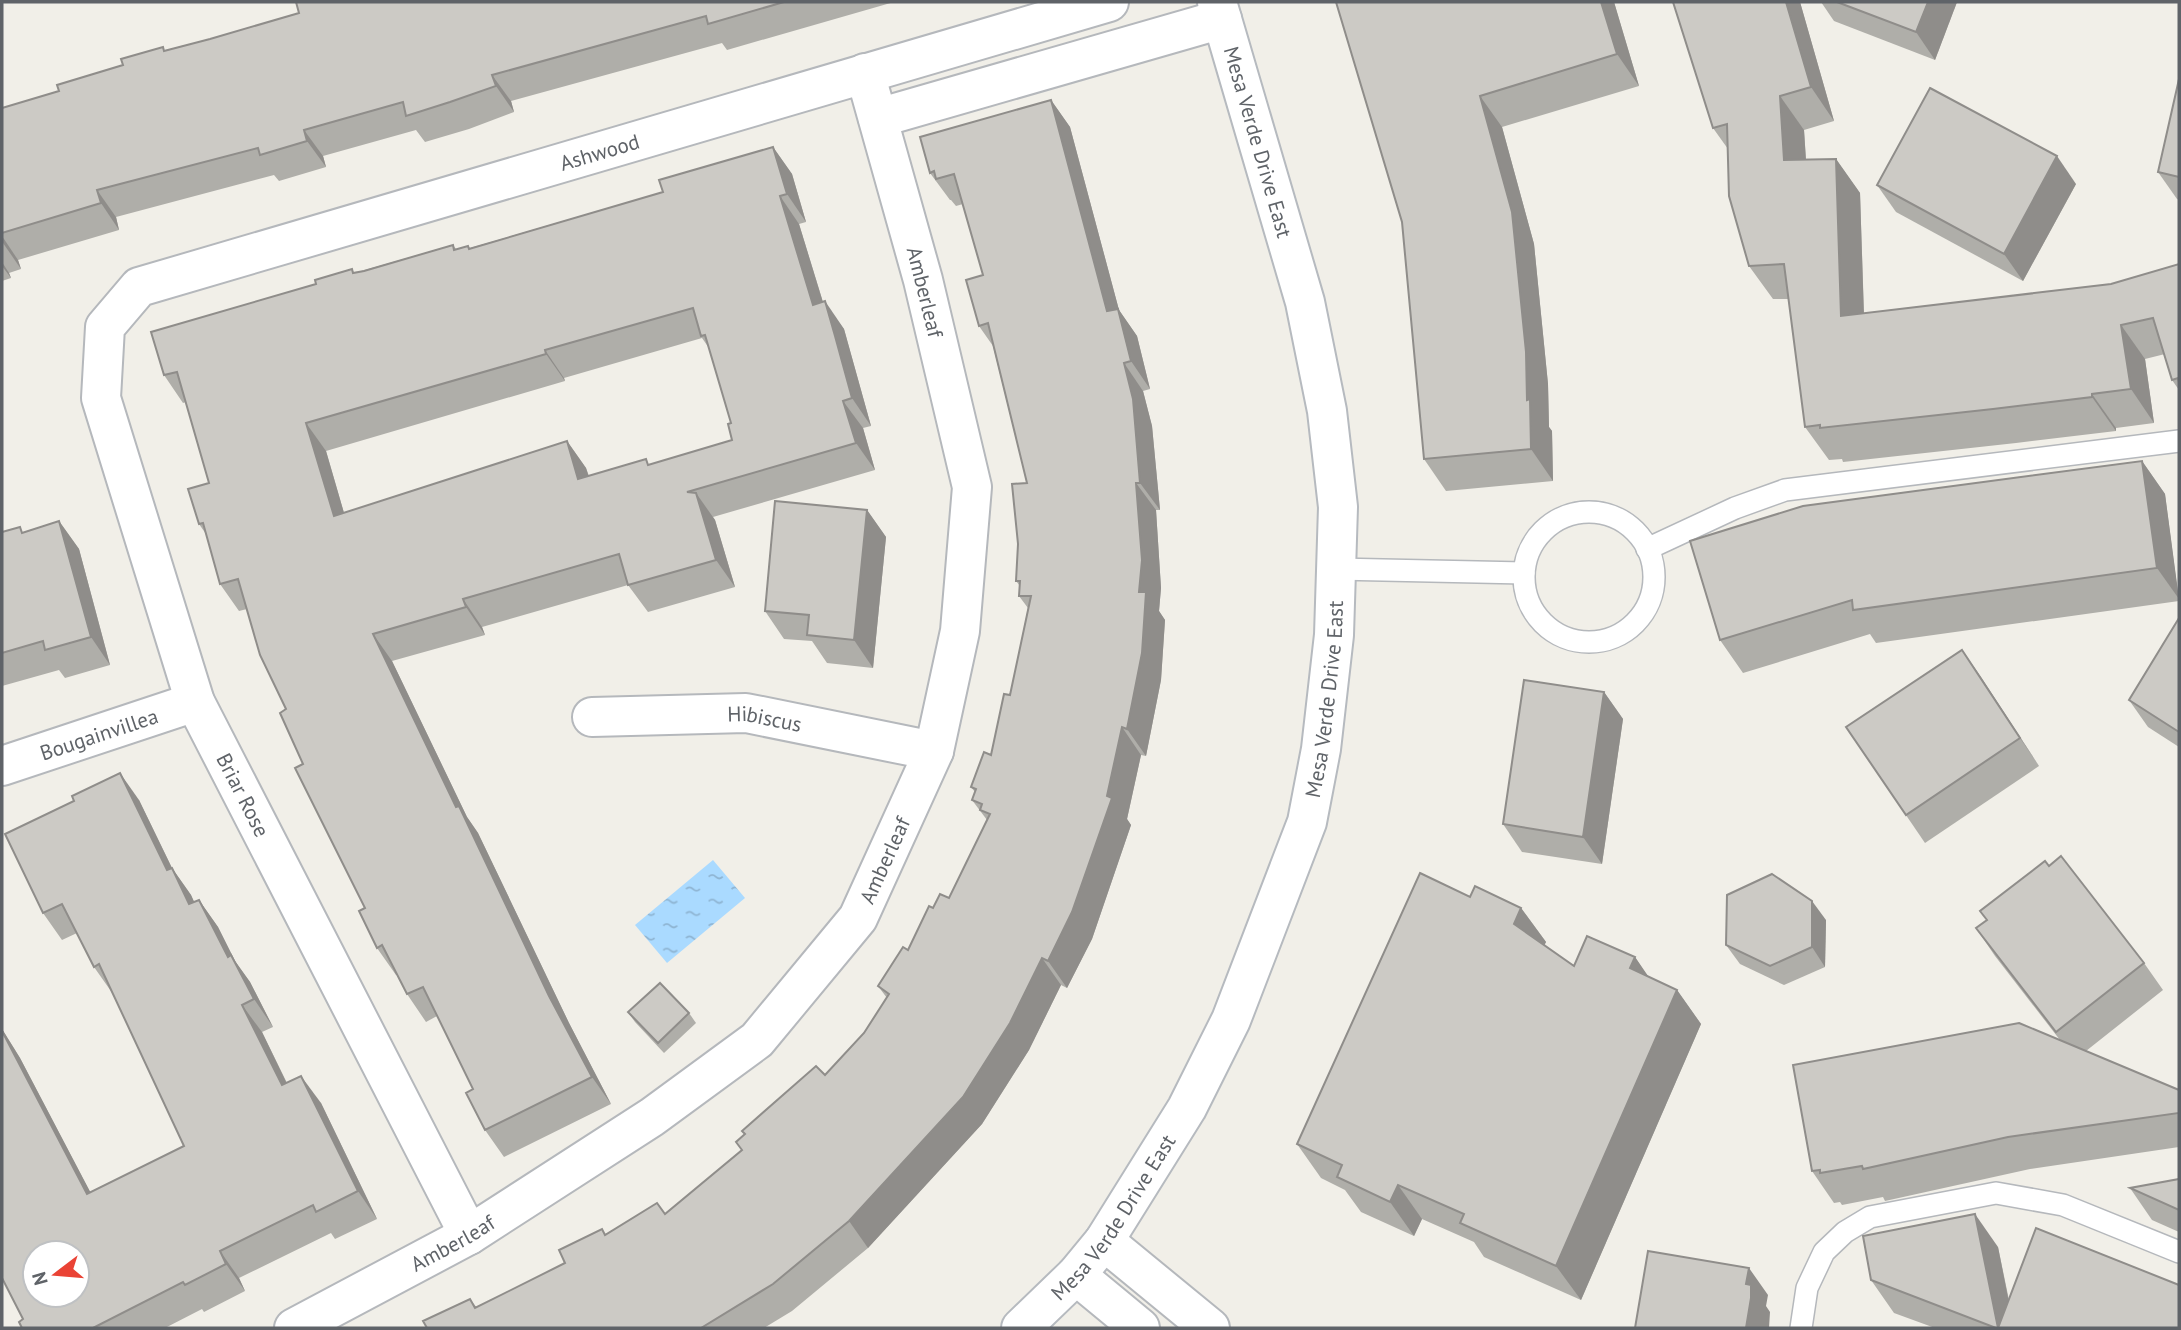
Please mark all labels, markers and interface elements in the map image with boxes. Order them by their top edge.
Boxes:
street label: Mesa Verde Drive East [1218,43,1298,241]
street label: Ashwood [556,127,642,176]
street label: Amberleaf [901,244,950,341]
street label: Mesa Verde Drive East [1299,600,1349,800]
street label: Hibiscus [727,699,804,737]
street label: Bougainvillea [36,702,161,766]
street label: Briar Rose [210,749,276,841]
street label: Amberleaf [853,811,916,908]
street label: Mesa Verde Drive East [1045,1129,1181,1306]
street label: Amberleaf [406,1208,501,1277]
north arrow [21,1239,91,1309]
text: N [26,1269,53,1288]

